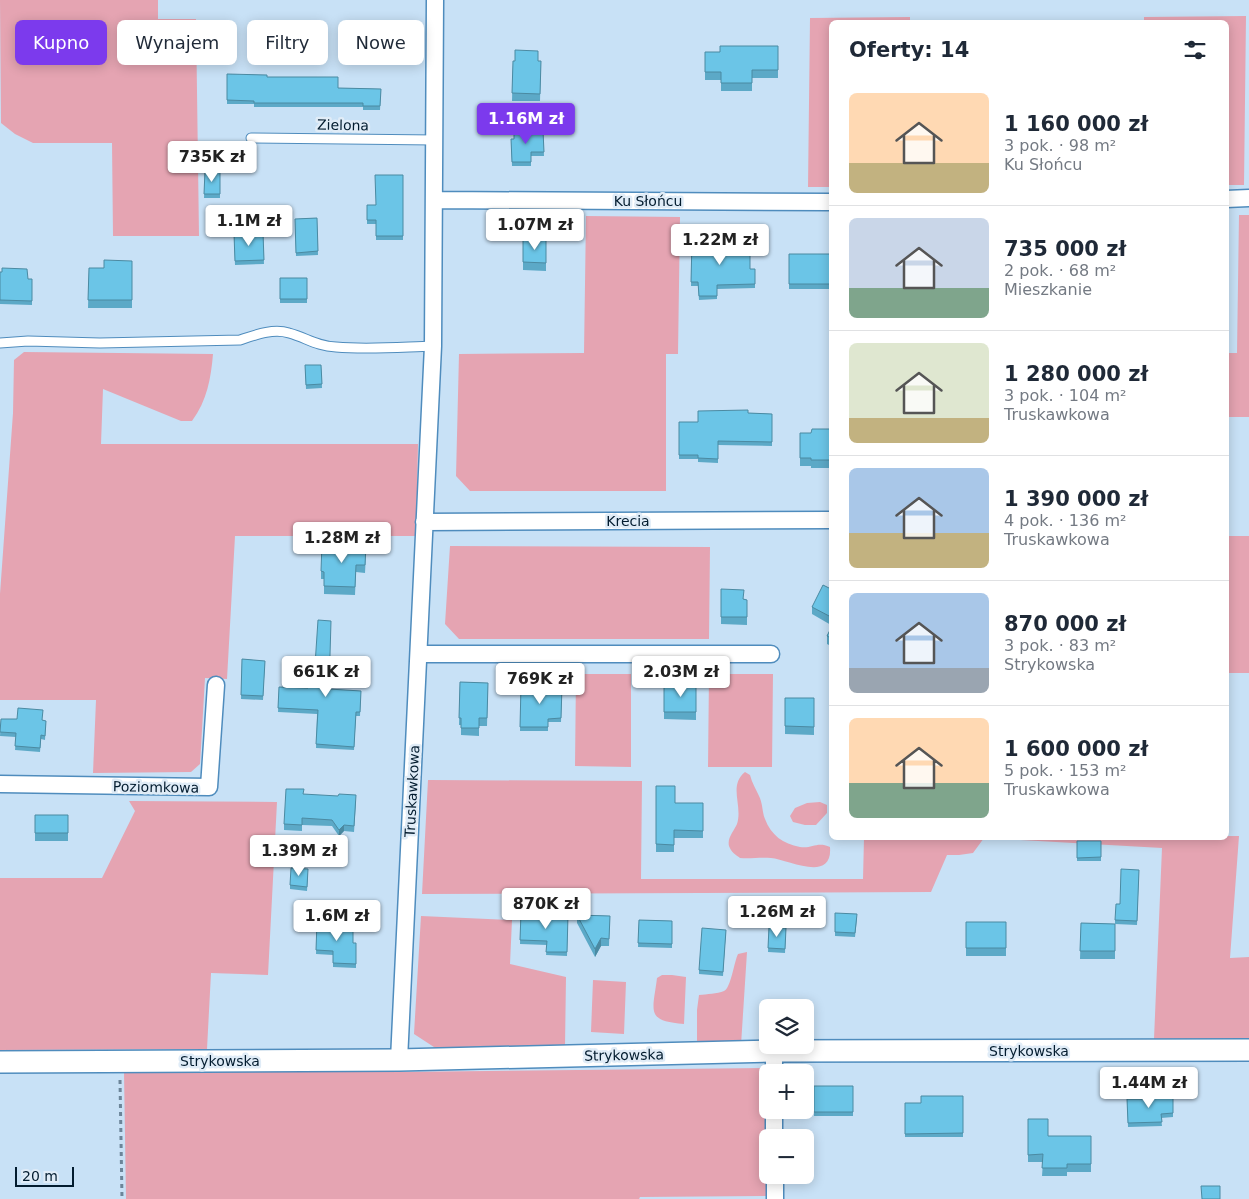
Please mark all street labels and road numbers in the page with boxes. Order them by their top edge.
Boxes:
street label: Zielona [317,117,369,133]
street label: Ku Słońcu [614,193,682,209]
street label: Krecia [606,513,650,529]
street label: Truskawkowa [402,744,422,839]
street label: Poziomkowa [113,778,199,796]
street label: Strykowska [989,1043,1069,1059]
street label: Strykowska [584,1046,664,1064]
street label: Strykowska [180,1053,260,1069]

